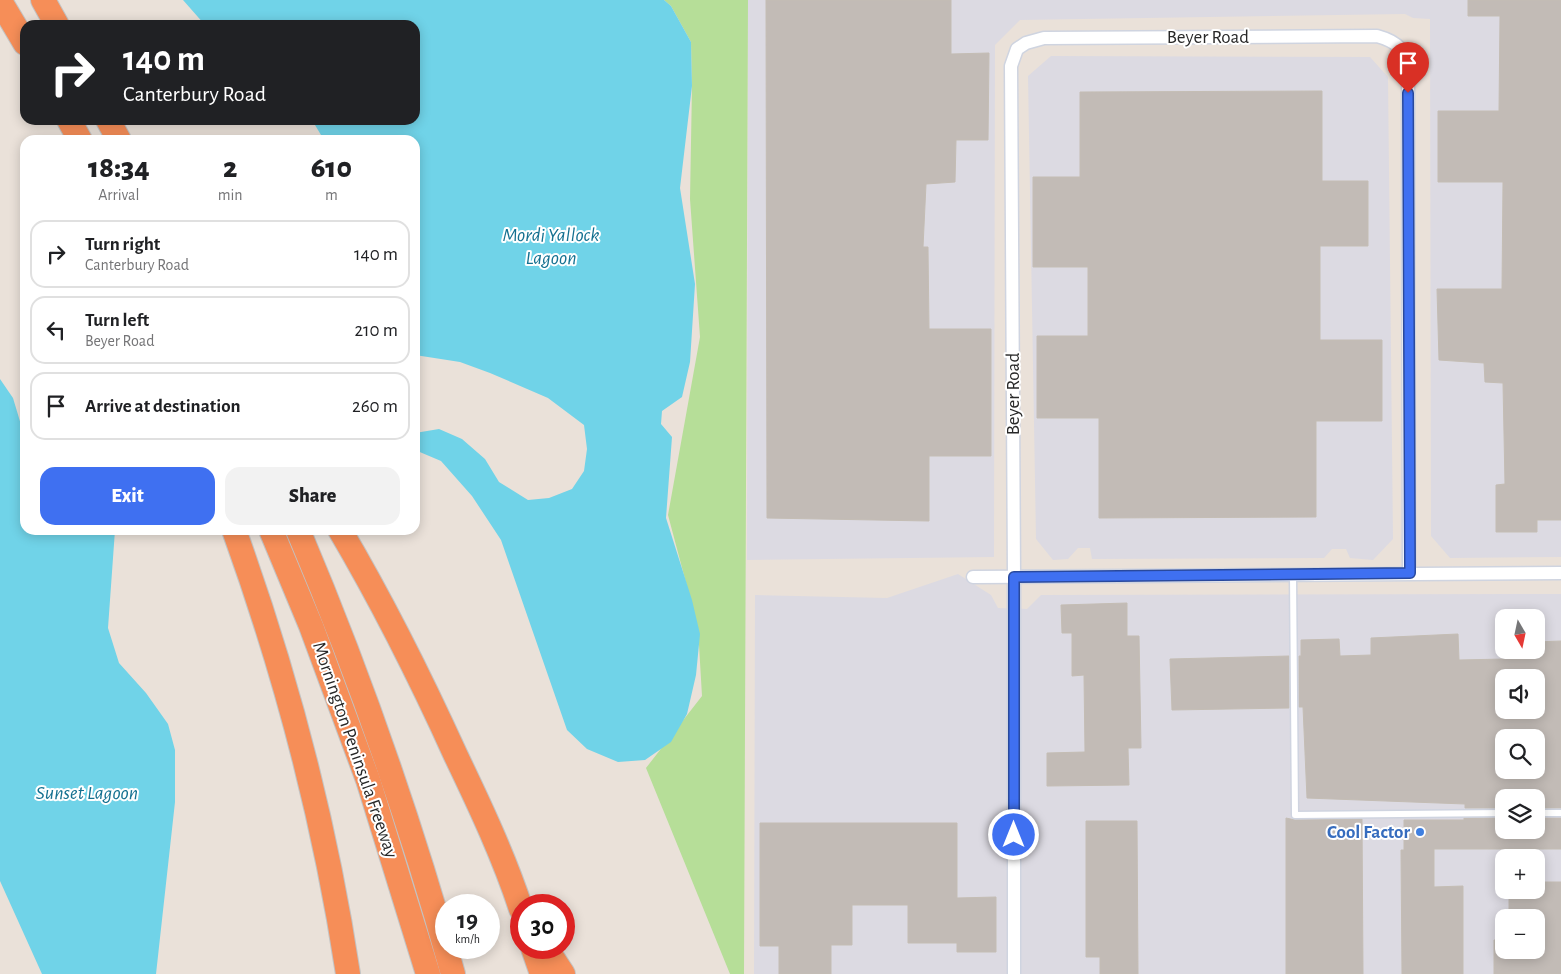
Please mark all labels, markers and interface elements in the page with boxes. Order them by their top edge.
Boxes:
street label: Beyer Road [1167,28,1249,47]
icon: right [40,40,105,105]
text: 140 m [123,42,205,77]
pin [1387,42,1429,93]
icon: arrive [1394,49,1422,77]
text: Canterbury Road [123,83,266,105]
text: 18:34 [88,153,150,183]
text: 2 [223,153,237,183]
text: 610 [311,153,352,183]
text: Arrival [98,187,139,203]
text: min [218,187,243,203]
text: m [325,187,338,203]
water label: Mordi Yallock Lagoon [502,225,600,268]
text: Turn right [85,235,160,254]
icon: right [42,240,70,268]
text: 140 m [354,245,398,264]
text: Canterbury Road [85,257,189,273]
text: Turn left [85,311,149,330]
icon: left [42,316,70,344]
text: 210 m [354,321,398,340]
text: Beyer Road [85,333,154,349]
street label: Beyer Road [1004,353,1023,435]
icon: arrive [42,392,70,420]
text: Arrive at destination [85,397,241,416]
text: 260 m [352,397,398,416]
button: Exit [40,467,215,525]
button: Share [225,467,400,525]
north arrow [1495,609,1545,659]
map controls [1495,609,1545,959]
street label: Mornington Peninsula Freeway [309,640,401,860]
button: sound [1495,669,1545,719]
button: search [1495,729,1545,779]
water label: Sunset Lagoon [36,783,138,803]
button: layers [1495,789,1545,839]
position arrow [987,808,1039,860]
place label: Cool Factor [1327,823,1410,842]
marker: Cool Factor [1414,826,1426,838]
button: + [1495,849,1545,899]
speed limit sign: 30 [510,894,575,959]
text: 19 [457,908,478,933]
button: − [1495,909,1545,959]
text: km/h [455,933,480,945]

